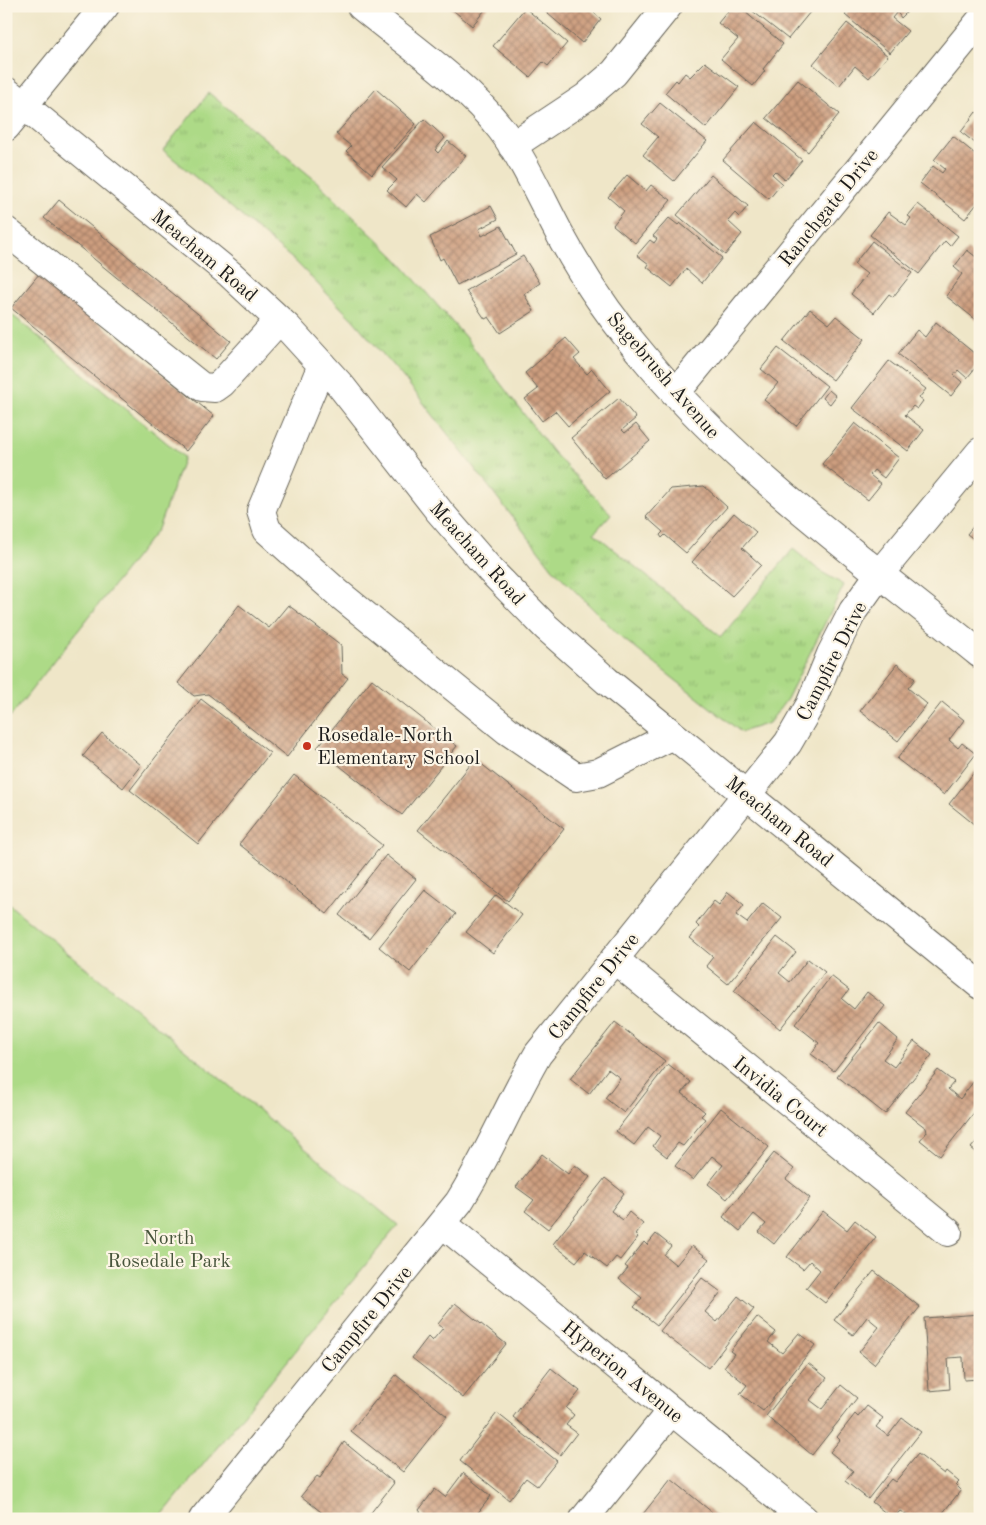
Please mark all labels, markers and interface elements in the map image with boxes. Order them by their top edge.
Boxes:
street label: Ranchgate Drive [776,146,883,271]
street label: Meacham Road [147,207,260,306]
street label: Sagebrush Avenue [602,309,723,443]
street label: Meacham Road [425,499,528,610]
street label: Campfire Drive [794,599,871,725]
place label: Rosedale-North Elementary School [317,726,480,769]
marker: Rosedale-North Elementary School [301,740,313,752]
street label: Meacham Road [721,773,836,872]
street label: Campfire Drive [546,930,644,1045]
street label: Invidia Court [729,1054,831,1142]
park label: North Rosedale Park [107,1229,231,1272]
street label: Campfire Drive [319,1263,417,1378]
street label: Hyperion Avenue [557,1318,686,1427]

